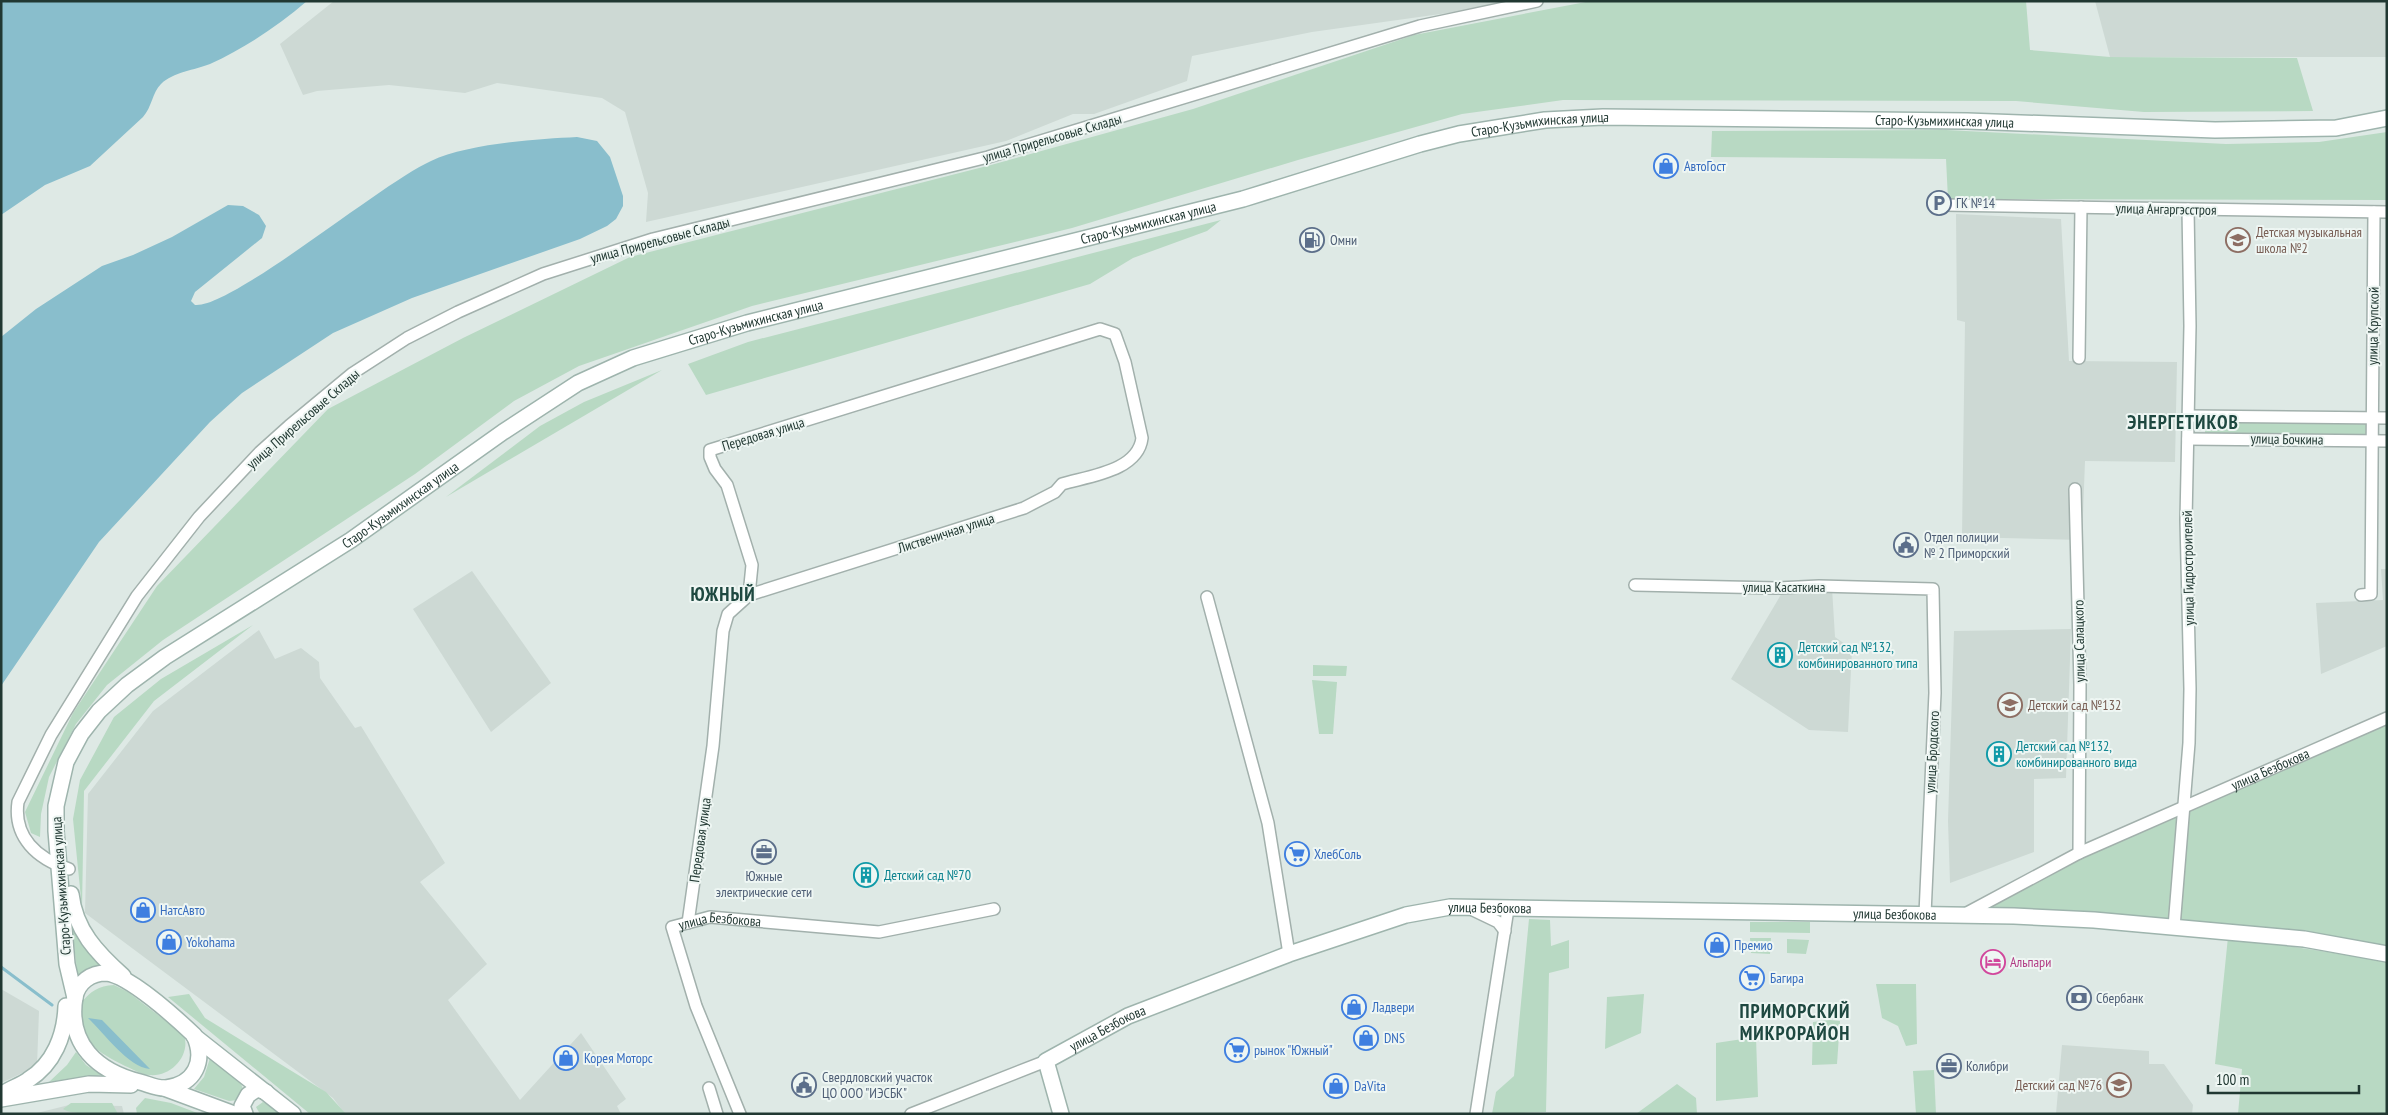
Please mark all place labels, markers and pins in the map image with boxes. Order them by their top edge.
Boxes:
shop icon: АвтоГост [1653,153,1679,179]
place label: АвтоГост [1684,157,1726,175]
parking icon: ГК №14 [1926,190,1952,216]
place label: ГК №14 [1956,194,1996,212]
place label: Детская музыкальная школа №2 [2256,223,2362,257]
fuel station icon: Омни [1299,227,1325,253]
school or university icon: Детская музыкальная школа №2 [2225,227,2251,253]
place label: Омни [1330,231,1357,249]
place label: Отдел полиции № 2 Приморский [1924,528,2010,562]
public building icon: Отдел полиции № 2 Приморский [1893,532,1919,558]
place label: Детский сад №132, комбинированного типа [1798,638,1918,672]
building icon: Детский сад №132, комбинированного типа [1767,642,1793,668]
school or university icon: Детский сад №132 [1997,692,2023,718]
place label: Детский сад №132 [2028,696,2121,714]
place label: Детский сад №132, комбинированного вида [2016,737,2137,771]
building icon: Детский сад №132, комбинированного вида [1986,741,2012,767]
office icon: Южные электрические сети [751,839,777,865]
supermarket icon: ХлебСоль [1284,841,1310,867]
place label: ХлебСоль [1314,845,1361,863]
building icon: Детский сад №70 [853,862,879,888]
place label: Детский сад №70 [884,866,971,884]
place label: Южные электрические сети [716,867,812,901]
shop icon: НатсАвто [130,897,156,923]
place label: НатсАвто [160,901,205,919]
shop icon: Yokohama [156,929,182,955]
shop icon: Премио [1704,932,1730,958]
place label: Yokohama [186,933,235,951]
place label: Премио [1734,936,1773,954]
hotel icon: Альпари [1980,949,2006,975]
place label: Альпари [2010,953,2051,971]
supermarket icon: Багира [1739,965,1765,991]
place label: Багира [1770,969,1804,987]
bank icon: Сбербанк [2066,985,2092,1011]
place label: Сбербанк [2096,989,2144,1007]
shop icon: Ладвери [1341,994,1367,1020]
place label: Ладвери [1371,998,1414,1016]
shop icon: DNS [1353,1025,1379,1051]
place label: DNS [1384,1029,1405,1047]
supermarket icon: рынок "Южный" [1224,1037,1250,1063]
place label: рынок "Южный" [1254,1041,1333,1059]
shop icon: Корея Моторс [553,1045,579,1071]
place label: Корея Моторс [584,1049,653,1067]
office icon: Колибри [1936,1053,1962,1079]
place label: Колибри [1966,1057,2008,1075]
place label: Свердловский участок ЦО ООО "ИЭСБК" [822,1068,933,1102]
public building icon: Свердловский участок ЦО ООО "ИЭСБК" [791,1072,817,1098]
school or university icon: Детский сад №76 [2106,1072,2132,1098]
shop icon: DaVita [1323,1073,1349,1099]
place label: Детский сад №76 [2015,1076,2102,1094]
place label: DaVita [1354,1077,1386,1095]

